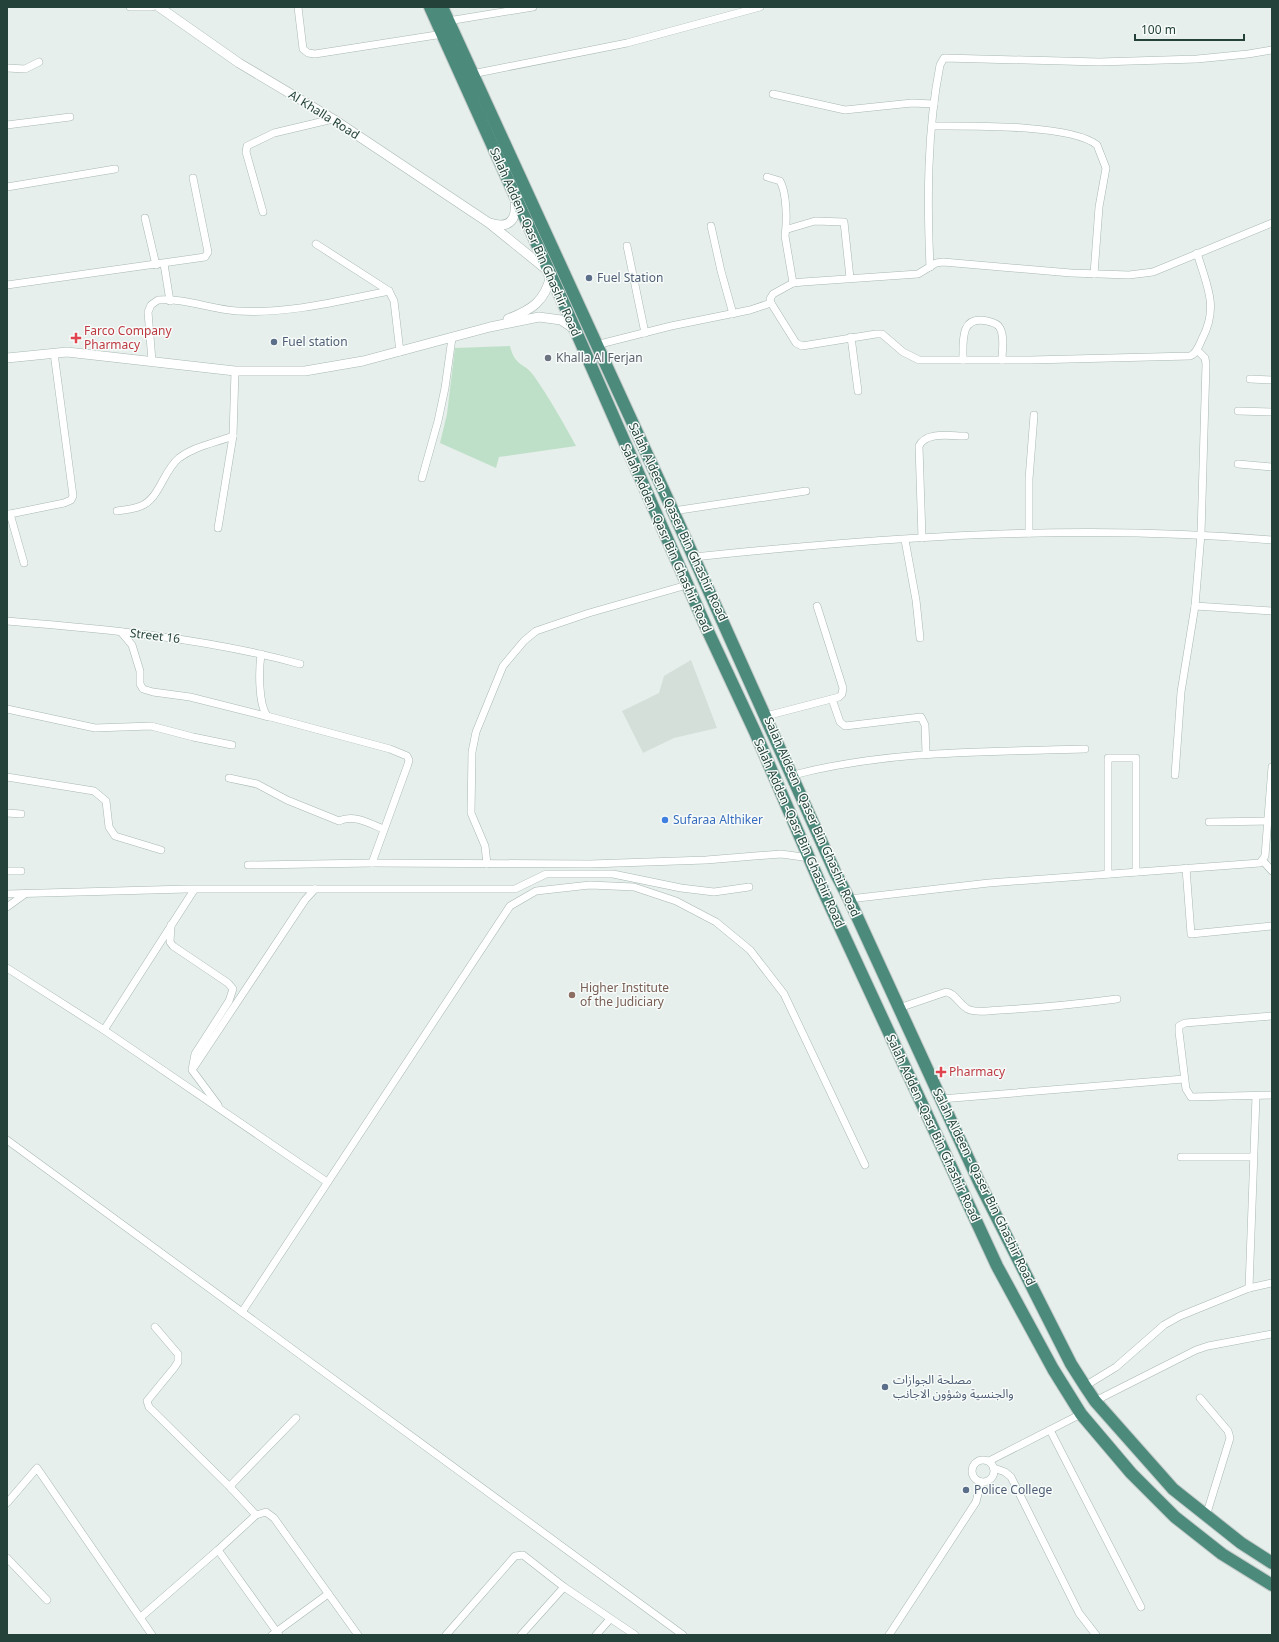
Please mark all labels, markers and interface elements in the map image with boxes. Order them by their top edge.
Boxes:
scale bar [1135,16,1244,42]
text: 100 m [1141,21,1176,38]
street label: Al Khalla Road [286,86,363,143]
street label: Salah Adden -Qasr Bin Ghashir Road [486,145,585,339]
place label: Fuel Station [597,269,663,286]
marker: Fuel Station [584,273,594,283]
place label: Farco Company Pharmacy [84,322,172,353]
marker: Farco Company Pharmacy [71,333,81,343]
place label: Fuel station [282,333,348,350]
marker: Fuel station [269,337,279,347]
place label: Khalla Al Ferjan [556,349,643,366]
marker: Khalla Al Ferjan [543,353,553,363]
street label: Salah Aldeen - Qaser Bin Ghashir Road [625,420,732,624]
street label: Salah Adden -Qasr Bin Ghashir Road [617,441,716,635]
street label: Street 16 [129,624,181,647]
street label: Salah Aldeen - Qaser Bin Ghashir Road [761,714,864,919]
street label: Salah Adden -Qasr Bin Ghashir Road [750,736,849,930]
place label: Sufaraa Althiker [673,811,763,828]
marker: Sufaraa Althiker [660,815,670,825]
place label: Higher Institute of the Judiciary [580,979,669,1010]
marker: Higher Institute of the Judiciary [567,990,577,1000]
street label: Salah Adden -Qasr Bin Ghashir Road [882,1031,984,1224]
place label: Pharmacy [949,1063,1006,1080]
marker: Pharmacy [936,1067,946,1077]
street label: Salah Aldeen - Qaser Bin Ghashir Road [929,1086,1040,1288]
place label: مصلحة الجوازات والجنسية وشؤون الاجانب [893,1371,1014,1402]
marker: مصلحة الجوازات والجنسية وشؤون الاجانب [880,1382,890,1392]
place label: Police College [974,1481,1053,1498]
marker: Police College [961,1485,971,1495]

